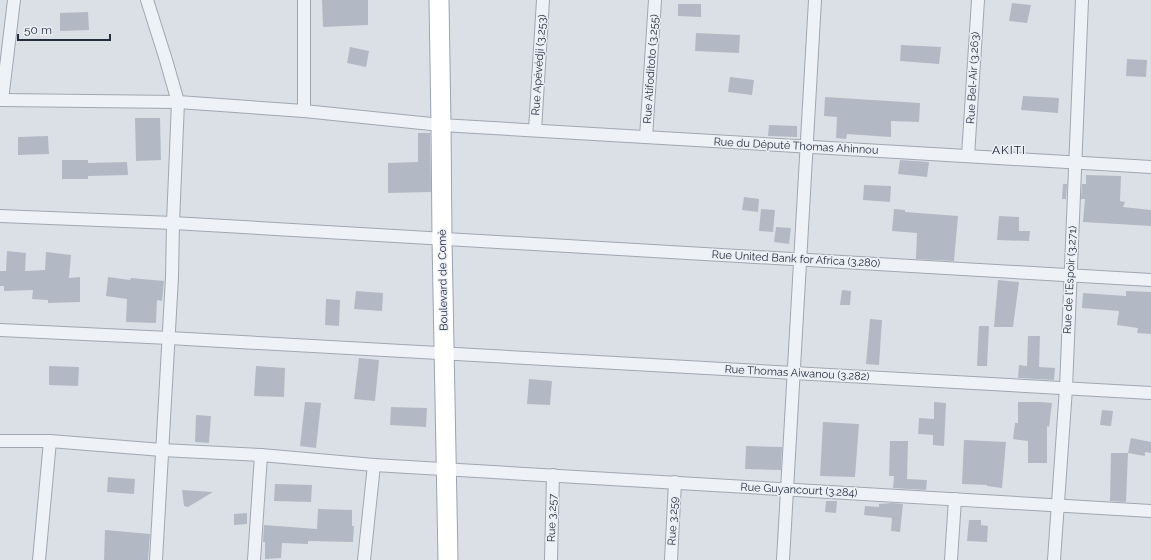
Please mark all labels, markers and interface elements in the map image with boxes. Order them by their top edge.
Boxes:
street label: Rue Apévédji (3.253) [529,14,549,116]
street label: Rue Atifoditoto (3.255) [641,14,661,124]
scale bar [18,16,110,42]
text: 50 m [24,23,52,37]
street label: Rue Bel-Air (3.263) [964,31,982,124]
street label: Rue du Député Thomas Ahinnou [713,135,879,157]
district label: AKITI [992,143,1026,157]
street label: Rue de l'Espoir (3.271) [1061,226,1079,334]
street label: Boulevard de Comè [436,229,450,331]
street label: Rue United Bank for Africa (3.280) [711,248,881,270]
street label: Rue Thomas Aiwanou (3.282) [724,363,870,383]
street label: Rue Guyancourt (3.284) [740,480,858,500]
street label: Rue 3.257 [545,493,559,542]
street label: Rue 3.259 [665,496,681,546]

